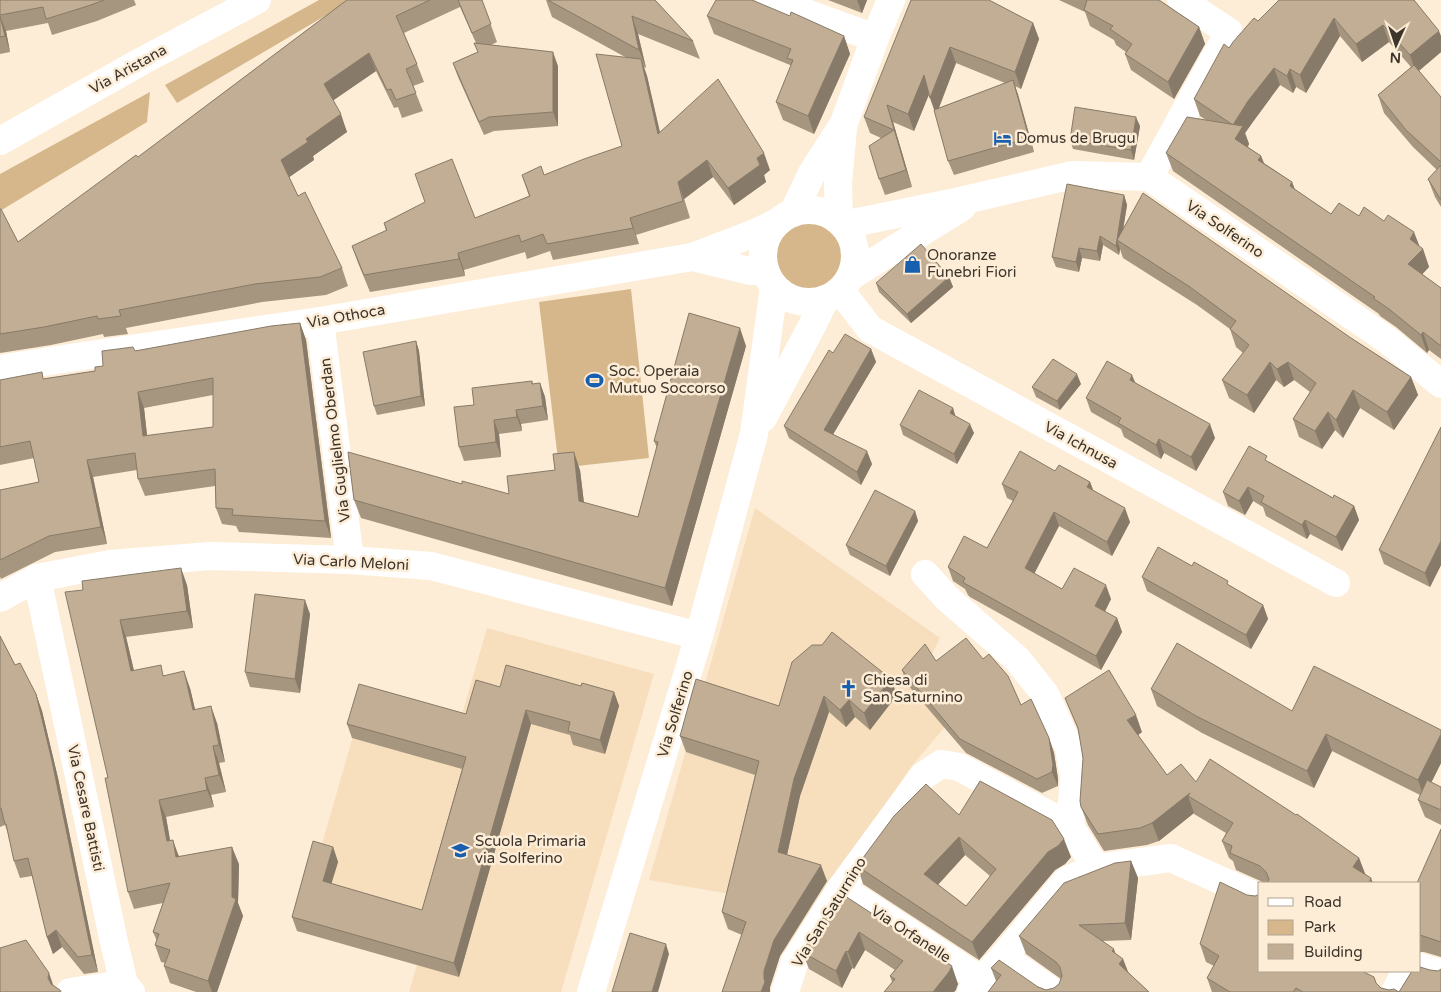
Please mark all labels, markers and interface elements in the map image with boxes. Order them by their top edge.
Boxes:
north arrow [1371,20,1421,70]
street label: Via Aristana [86,40,170,98]
text: N [1389,49,1401,66]
hotel icon: Domus de Brugu [992,128,1012,148]
place label: Domus de Brugu [1016,129,1136,147]
street label: Via Solferino [1183,196,1267,262]
place label: Onoranze Funebri Fiori [927,246,1017,281]
shop icon: Onoranze Funebri Fiori [903,254,923,274]
street label: Via Othoca [306,300,386,332]
street label: Via Guglielmo Oberdan [316,357,354,523]
place label: Soc. Operaia Mutuo Soccorso [609,362,726,397]
sports icon: Soc. Operaia Mutuo Soccorso [585,370,605,390]
street label: Via Ichnusa [1041,417,1121,473]
street label: Via Carlo Meloni [293,550,409,574]
street label: Via Solferino [653,668,697,760]
place label: Chiesa di San Saturnino [863,671,963,706]
church icon: Chiesa di San Saturnino [839,679,859,699]
street label: Via Cesare Battisti [64,743,108,873]
place label: Scuola Primaria via Solferino [475,832,586,867]
school or university icon: Scuola Primaria via Solferino [451,840,471,860]
street label: Via San Saturnino [788,854,870,970]
legend [1258,882,1421,972]
text: Road [1304,893,1342,911]
street label: Via Orfanelle [868,902,954,966]
text: Park [1304,918,1336,936]
text: Building [1304,943,1363,961]

